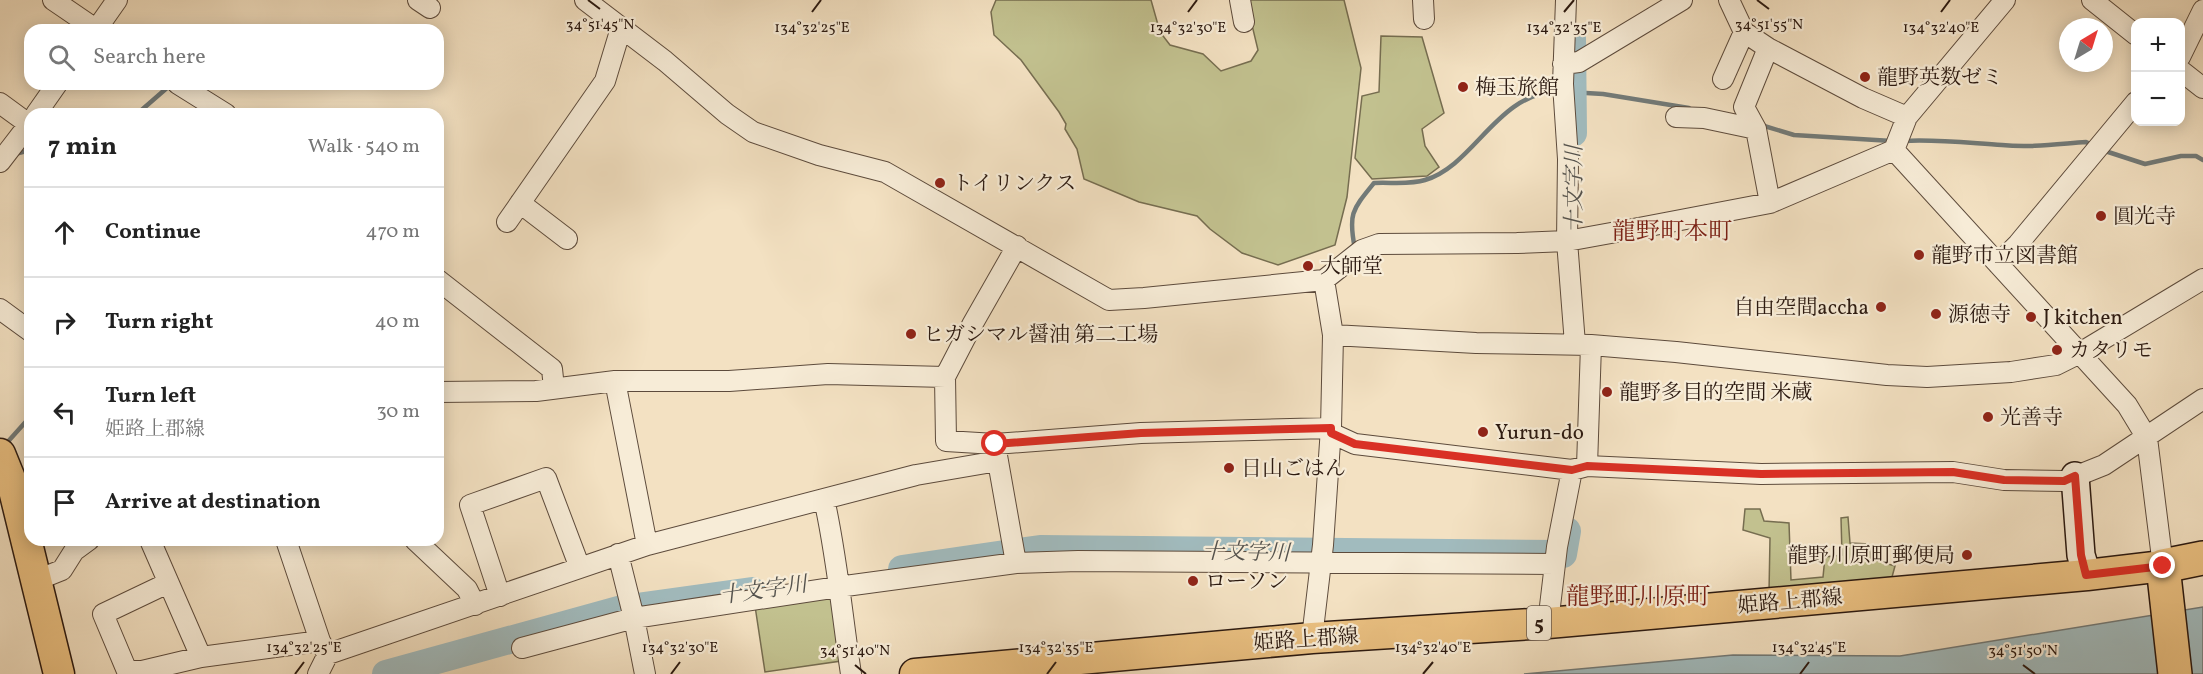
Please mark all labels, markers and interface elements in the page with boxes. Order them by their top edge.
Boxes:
text: 34°51'45"N [566,15,634,36]
text: 34°51'55"N [1735,15,1803,36]
text: 134°32'25"E [774,18,850,39]
text: 134°32'30"E [1150,18,1226,39]
text: 134°32'35"E [1526,18,1602,39]
text: 134°32'40"E [1903,18,1979,39]
north arrow [2059,18,2113,72]
map controls [2131,18,2185,126]
button: + [2131,18,2185,72]
search box [24,24,444,90]
icon: search [45,41,78,74]
text: Search here [93,42,206,73]
place label: 龍野英数ゼミ [1877,64,2003,93]
marker: 龍野英数ゼミ [1858,70,1872,84]
button: − [2131,72,2185,126]
place label: 梅玉旅館 [1475,74,1559,103]
marker: 梅玉旅館 [1456,80,1470,94]
text: 7 min [48,129,117,165]
text: Walk · 540 m [308,133,420,161]
water label: 十文字川 [1560,143,1591,233]
place label: トイリンクス [952,170,1076,199]
marker: トイリンクス [933,176,947,190]
place label: 圓光寺 [2113,203,2176,232]
marker: 圓光寺 [2094,209,2108,223]
icon: ahead [48,216,81,249]
district label: 龍野町本町 [1612,216,1732,250]
text: Continue [105,217,201,248]
text: 470 m [365,218,420,246]
place label: 龍野市立図書館 [1931,242,2078,271]
marker: 龍野市立図書館 [1912,248,1926,262]
place label: 大師堂 [1320,253,1383,282]
marker: 大師堂 [1301,259,1315,273]
place label: 自由空間accha [1733,294,1869,323]
marker: 自由空間accha [1874,300,1888,314]
place label: 源徳寺 [1948,301,2011,330]
place label: J kitchen [2043,304,2123,333]
icon: right [48,306,81,339]
text: Turn right [105,307,213,338]
marker: 源徳寺 [1929,307,1943,321]
text: 40 m [375,308,420,336]
marker: J kitchen [2024,310,2038,324]
place label: ヒガシマル醤油 第二工場 [923,321,1158,350]
marker: ヒガシマル醤油 第二工場 [904,327,918,341]
place label: カタリモ [2069,337,2153,366]
marker: カタリモ [2050,343,2064,357]
place label: 龍野多目的空間 米蔵 [1619,379,1812,408]
text: Turn left [105,381,196,412]
marker: 龍野多目的空間 米蔵 [1600,385,1614,399]
icon: left [48,396,81,429]
text: 30 m [376,398,420,426]
place label: 光善寺 [2000,404,2063,433]
marker: 光善寺 [1981,410,1995,424]
text: 姫路上郡線 [105,416,205,444]
place label: Yurun-do [1495,419,1584,448]
marker: Yurun-do [1476,425,1490,439]
route start [981,430,1007,456]
place label: 日山ごはん [1241,455,1346,484]
marker: 日山ごはん [1222,461,1236,475]
icon: arrive [48,486,81,519]
text: Arrive at destination [105,487,321,518]
water label: 十文字川 [1202,537,1292,570]
place label: 龍野川原町郵便局 [1787,542,1955,571]
marker: 龍野川原町郵便局 [1960,548,1974,562]
route end [2149,552,2175,578]
place label: ローソン [1205,568,1288,597]
water label: 十文字川 [718,570,811,613]
marker: ローソン [1186,574,1200,588]
district label: 龍野町川原町 [1566,581,1710,615]
street label: 姫路上郡線 [1737,583,1844,622]
road number: 5 [1527,606,1551,640]
street label: 姫路上郡線 [1253,622,1359,659]
text: 134°32'25"E [266,638,342,659]
text: 134°32'30"E [642,638,718,659]
text: 134°32'35"E [1018,638,1094,659]
text: 134°32'40"E [1395,638,1471,659]
text: 134°32'45"E [1772,638,1846,659]
text: 34°51'40"N [820,641,890,662]
text: 34°51'50"N [1988,641,2058,662]

